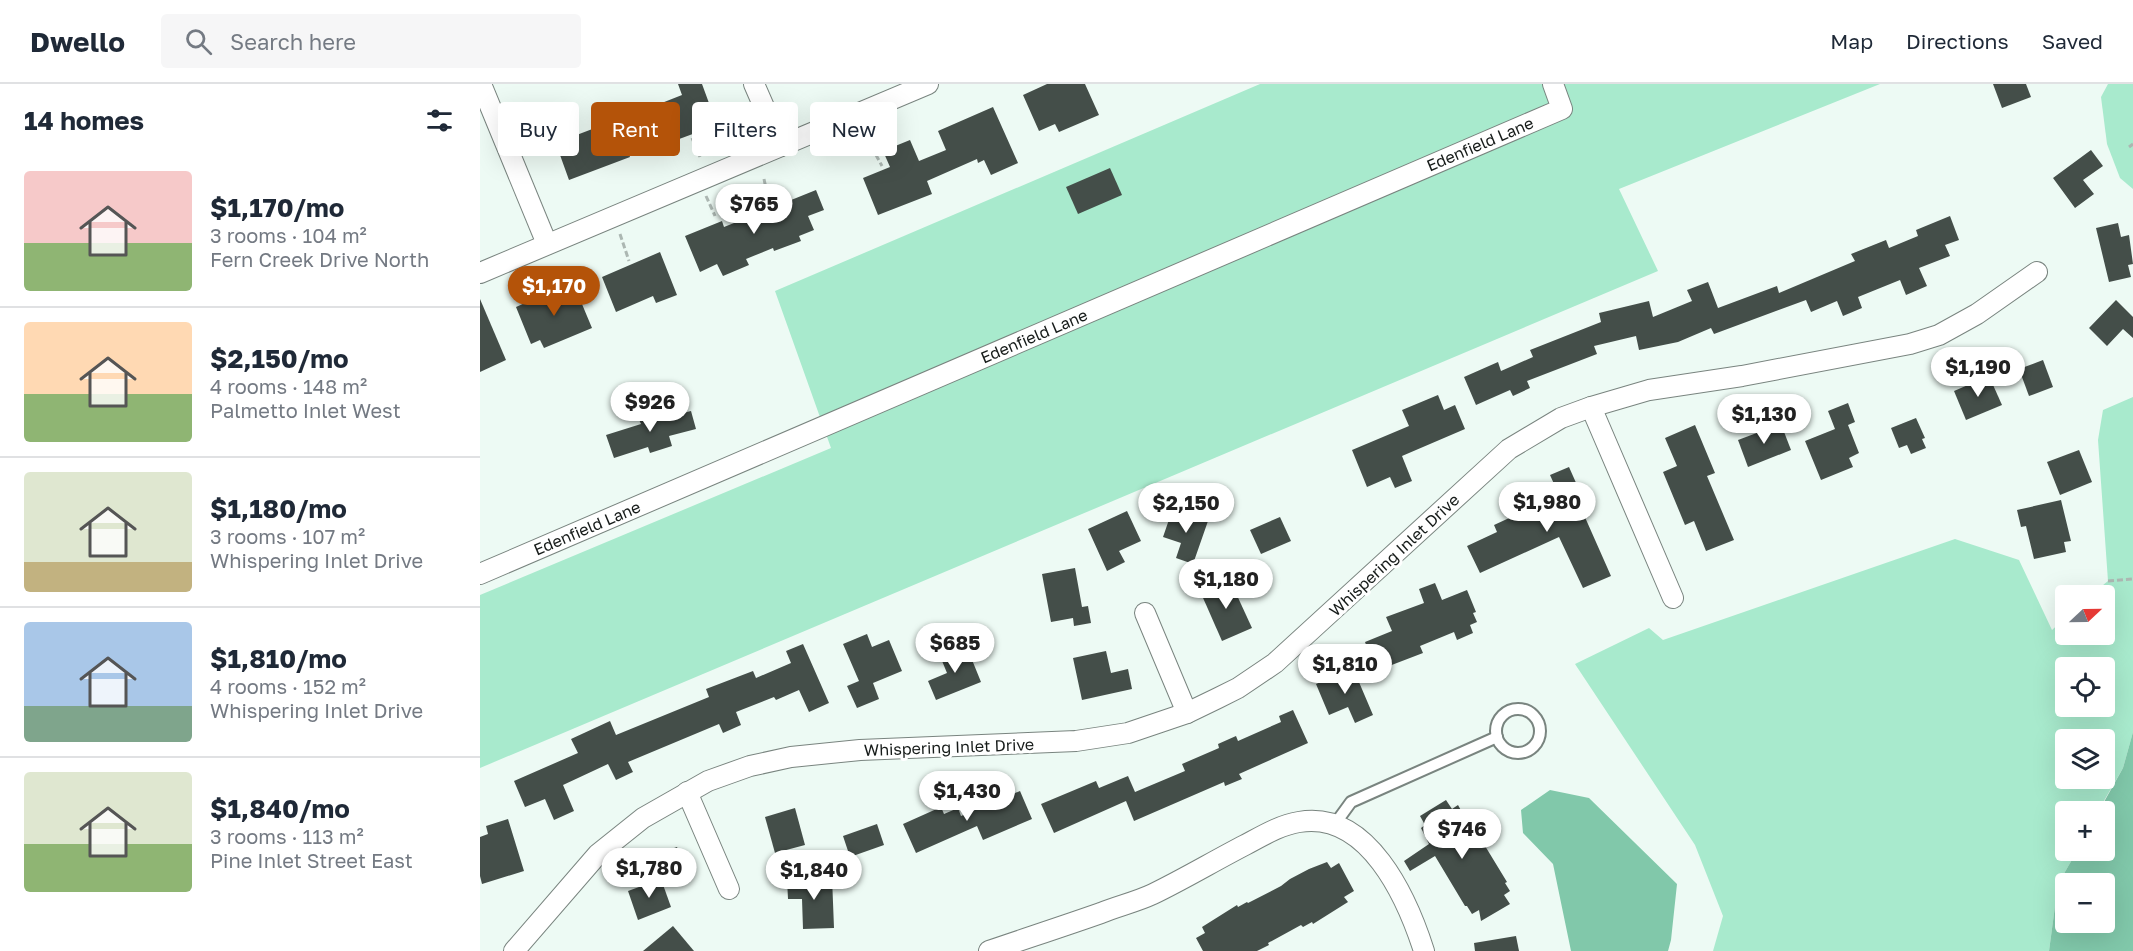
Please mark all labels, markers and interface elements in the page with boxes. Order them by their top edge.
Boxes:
search box [161,14,581,68]
text: Dwello [30,25,125,58]
icon: search [182,25,215,58]
text: Search here [230,28,356,55]
text: Map [1830,28,1873,54]
text: Directions [1906,28,2009,54]
text: Saved [2042,28,2103,54]
chip: Buy [498,102,579,156]
chip: Rent [591,102,680,156]
chip: Filters [692,102,798,156]
chip: New [810,102,897,156]
icon: filters [423,104,456,137]
text: 14 homes [24,105,144,136]
street label: Edenfield Lane [1424,112,1536,176]
pin: $765 [718,184,790,235]
text: $765 [729,191,779,215]
text: $1,170/mo [210,192,344,223]
icon: home [72,195,144,267]
text: 3 rooms · 104 m² [210,223,367,247]
text: Fern Creek Drive North [210,247,429,271]
pin: $1,170 [505,266,603,317]
text: $1,170 [522,273,586,297]
street label: Edenfield Lane [978,304,1090,368]
text: $2,150/mo [210,343,349,374]
icon: home [72,346,144,418]
pin: $1,190 [1929,347,2027,398]
text: $1,190 [1945,354,2011,378]
text: 4 rooms · 148 m² [210,374,367,398]
pin: $926 [614,382,686,433]
text: $926 [625,389,676,413]
pin: $1,130 [1715,394,1813,445]
text: Palmetto Inlet West [210,398,401,422]
text: $1,130 [1731,401,1797,425]
pin: $1,980 [1498,482,1596,533]
pin: $2,150 [1137,483,1235,534]
text: $1,980 [1513,489,1581,513]
text: $2,150 [1152,490,1220,514]
street label: Whispering Inlet Drive [1325,490,1463,620]
text: $1,180/mo [210,493,347,524]
icon: home [72,496,144,568]
street label: Edenfield Lane [531,496,643,560]
text: 3 rooms · 107 m² [210,524,365,548]
text: Whispering Inlet Drive [210,548,423,572]
pin: $1,180 [1177,559,1275,610]
text: $1,180 [1193,566,1259,590]
north arrow [2055,585,2115,645]
map controls [2055,585,2115,933]
pin: $685 [919,623,991,674]
text: $685 [929,630,981,654]
text: $1,810/mo [210,643,347,674]
pin: $1,810 [1296,644,1394,695]
icon: home [72,646,144,718]
text: $1,810 [1312,651,1378,675]
button: locate [2055,657,2115,717]
text: 4 rooms · 152 m² [210,674,366,698]
text: Whispering Inlet Drive [210,698,423,722]
button: layers [2055,729,2115,789]
street label: Whispering Inlet Drive [863,734,1035,760]
pin: $1,430 [918,771,1016,822]
text: $1,430 [933,778,1001,802]
text: $1,840/mo [210,793,350,824]
icon: home [72,796,144,868]
button: + [2055,801,2115,861]
pin: $746 [1426,809,1498,860]
text: $746 [1437,816,1487,840]
text: 3 rooms · 113 m² [210,824,364,848]
text: Pine Inlet Street East [210,848,413,872]
pin: $1,780 [600,848,698,899]
pin: $1,840 [765,850,863,901]
text: $1,780 [616,855,682,879]
text: $1,840 [780,857,848,881]
button: − [2055,873,2115,933]

